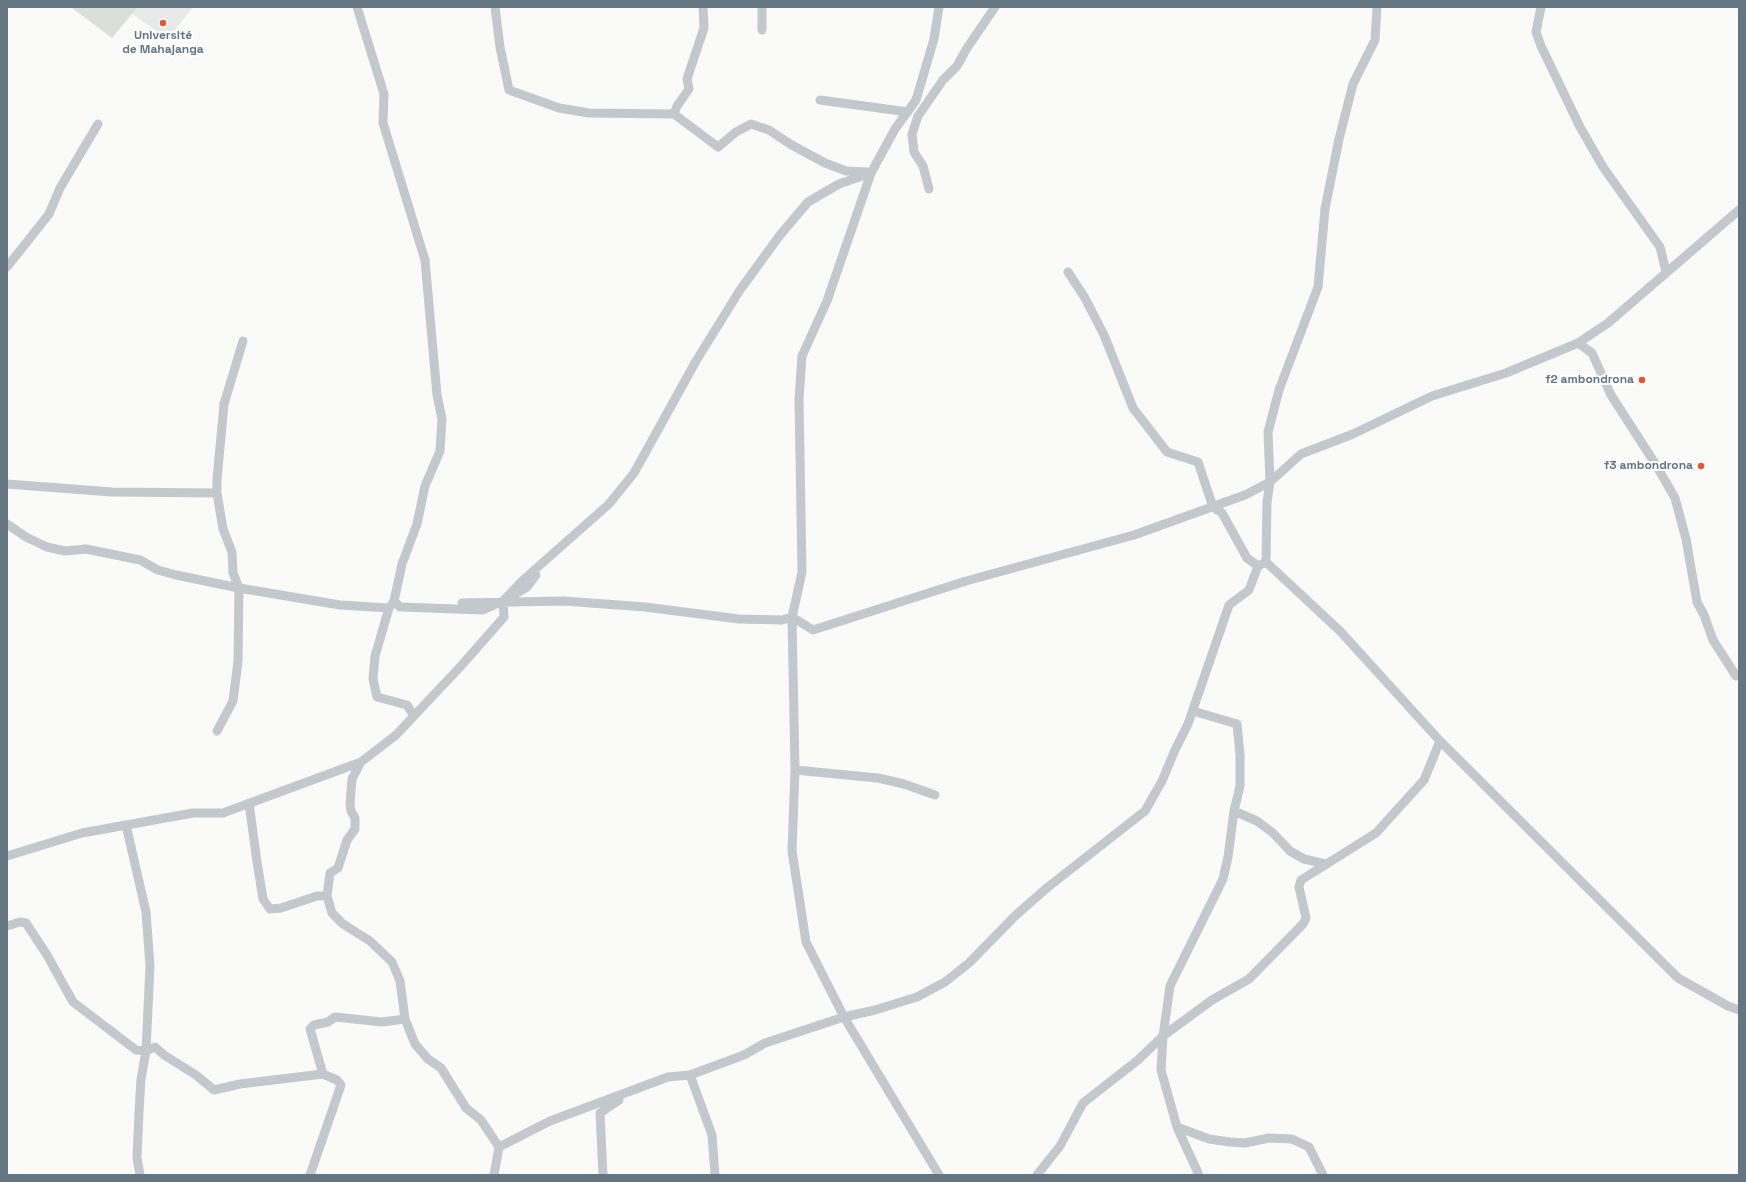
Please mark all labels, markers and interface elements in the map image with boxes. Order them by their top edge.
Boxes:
marker: Université de Mahajanga [158,18,168,28]
place label: Université de Mahajanga [122,29,204,57]
place label: f2 ambondrona [1545,373,1634,387]
marker: f2 ambondrona [1637,375,1647,385]
place label: f3 ambondrona [1604,459,1693,473]
marker: f3 ambondrona [1696,461,1706,471]

